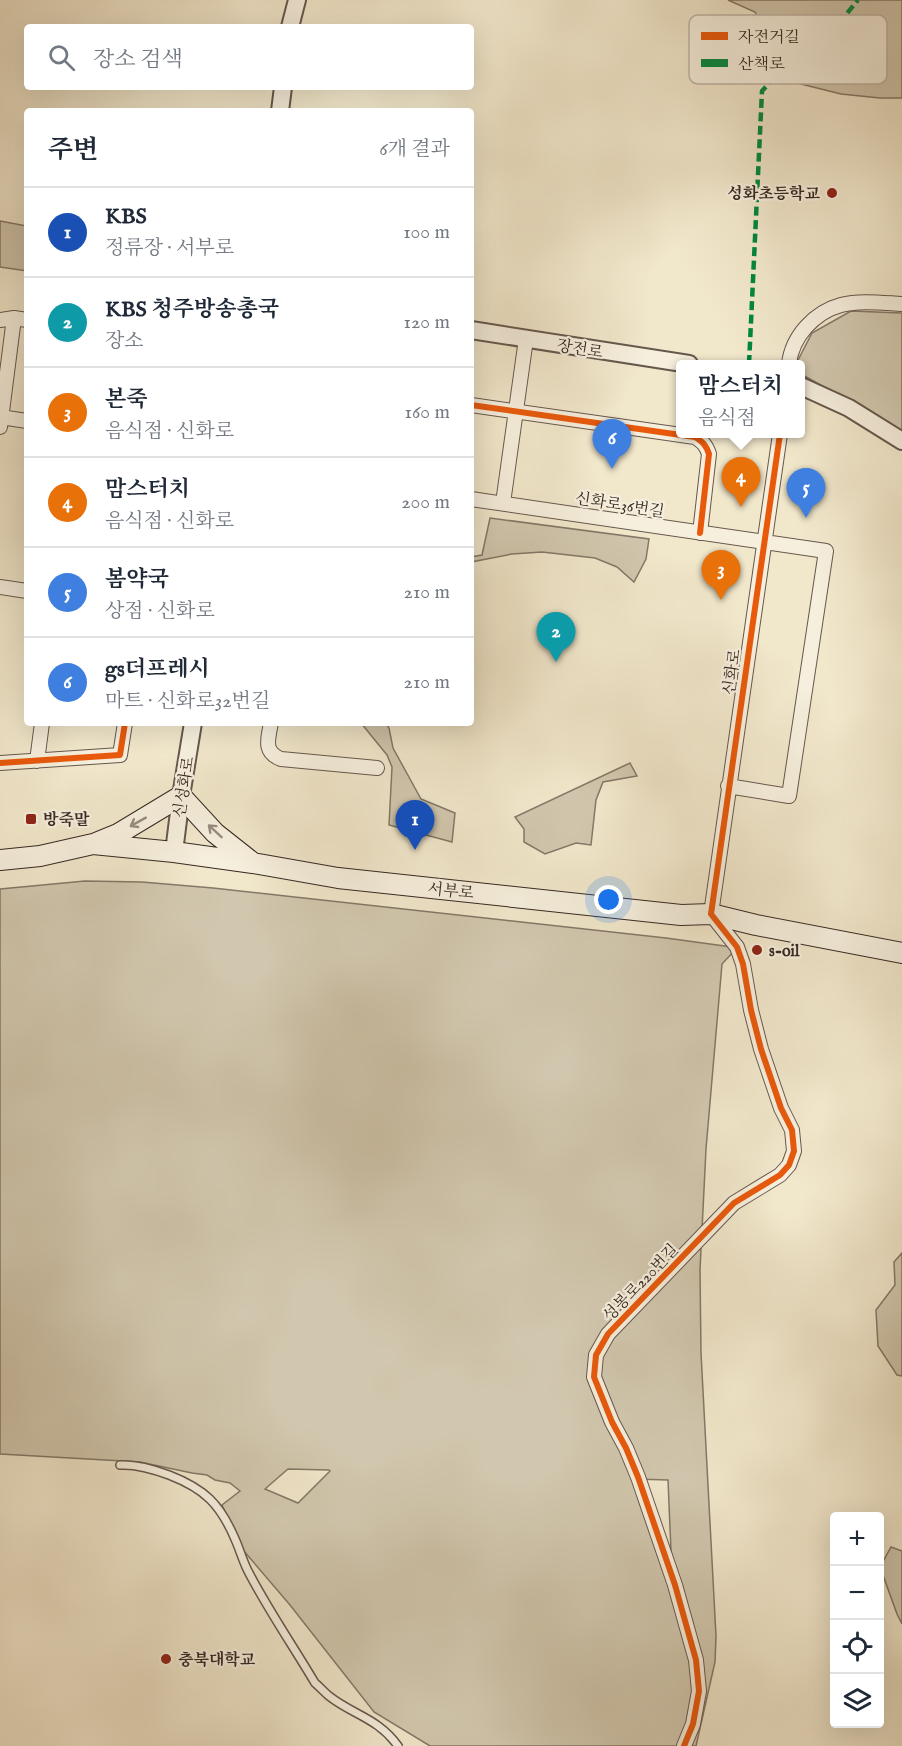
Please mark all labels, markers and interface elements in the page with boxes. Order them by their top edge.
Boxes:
legend [689,15,887,84]
search box [24,24,474,90]
text: 자전거길 [738,28,800,48]
icon: search [45,41,78,74]
text: 장소 검색 [93,46,183,74]
text: 산책로 [738,55,785,75]
text: 주변 [48,134,98,167]
text: 6개 결과 [379,137,450,162]
place label: 성화초등학교 [727,184,821,205]
marker: 성화초등학교 [825,186,839,200]
text: KBS [105,203,147,231]
text: 1 [64,220,71,245]
text: 100 m [403,220,450,245]
text: 정류장 · 서부로 [105,236,234,261]
text: KBS 청주방송총국 [105,296,279,324]
text: 2 [63,310,72,335]
text: 120 m [404,310,450,335]
text: 장소 [105,329,144,354]
street label: 장전로 [555,336,605,364]
popup [676,360,805,438]
text: 맘스터치 [698,373,783,401]
text: 본죽 [105,386,148,414]
text: 3 [64,400,71,425]
text: 160 m [404,400,450,425]
text: 음식점 [698,406,756,431]
text: 음식점 · 신화로 [105,419,234,444]
pin: 6 [592,420,632,469]
pin: 4 [722,458,760,507]
pin: 5 [786,468,826,518]
text: 맘스터치 [105,476,190,504]
street label: 신화로36번길 [574,489,666,523]
text: 4 [63,490,72,515]
text: 200 m [401,490,450,515]
text: 음식점 · 신화로 [105,509,234,534]
pin: 3 [702,550,740,600]
text: 봄약국 [105,566,169,594]
text: 5 [64,580,71,605]
text: 210 m [404,580,450,605]
text: 상점 · 신화로 [105,599,215,624]
pin: 2 [536,612,576,662]
street label: 신화로 [720,647,746,697]
text: gs더프레시 [105,656,210,684]
text: 6 [63,670,72,695]
text: 210 m [404,670,450,695]
text: 마트 · 신화로32번길 [105,689,270,714]
street label: 신성화로 [170,755,200,819]
pin: 1 [396,800,434,850]
place label: 방죽말 [43,810,90,831]
marker: 방죽말 [24,812,38,826]
one-way arrow [129,817,147,828]
one-way arrow [207,824,222,838]
street label: 서부로 [427,880,475,904]
your location [594,885,623,914]
place label: s-oil [769,942,800,962]
marker: s-oil [750,943,764,957]
street label: 성봉로220번길 [599,1240,683,1326]
map controls [830,1512,884,1728]
button: + [830,1512,884,1566]
button: − [830,1566,884,1620]
button: locate [830,1620,884,1674]
place label: 충북대학교 [178,1650,256,1671]
marker: 충북대학교 [159,1652,173,1666]
button: layers [830,1674,884,1728]

